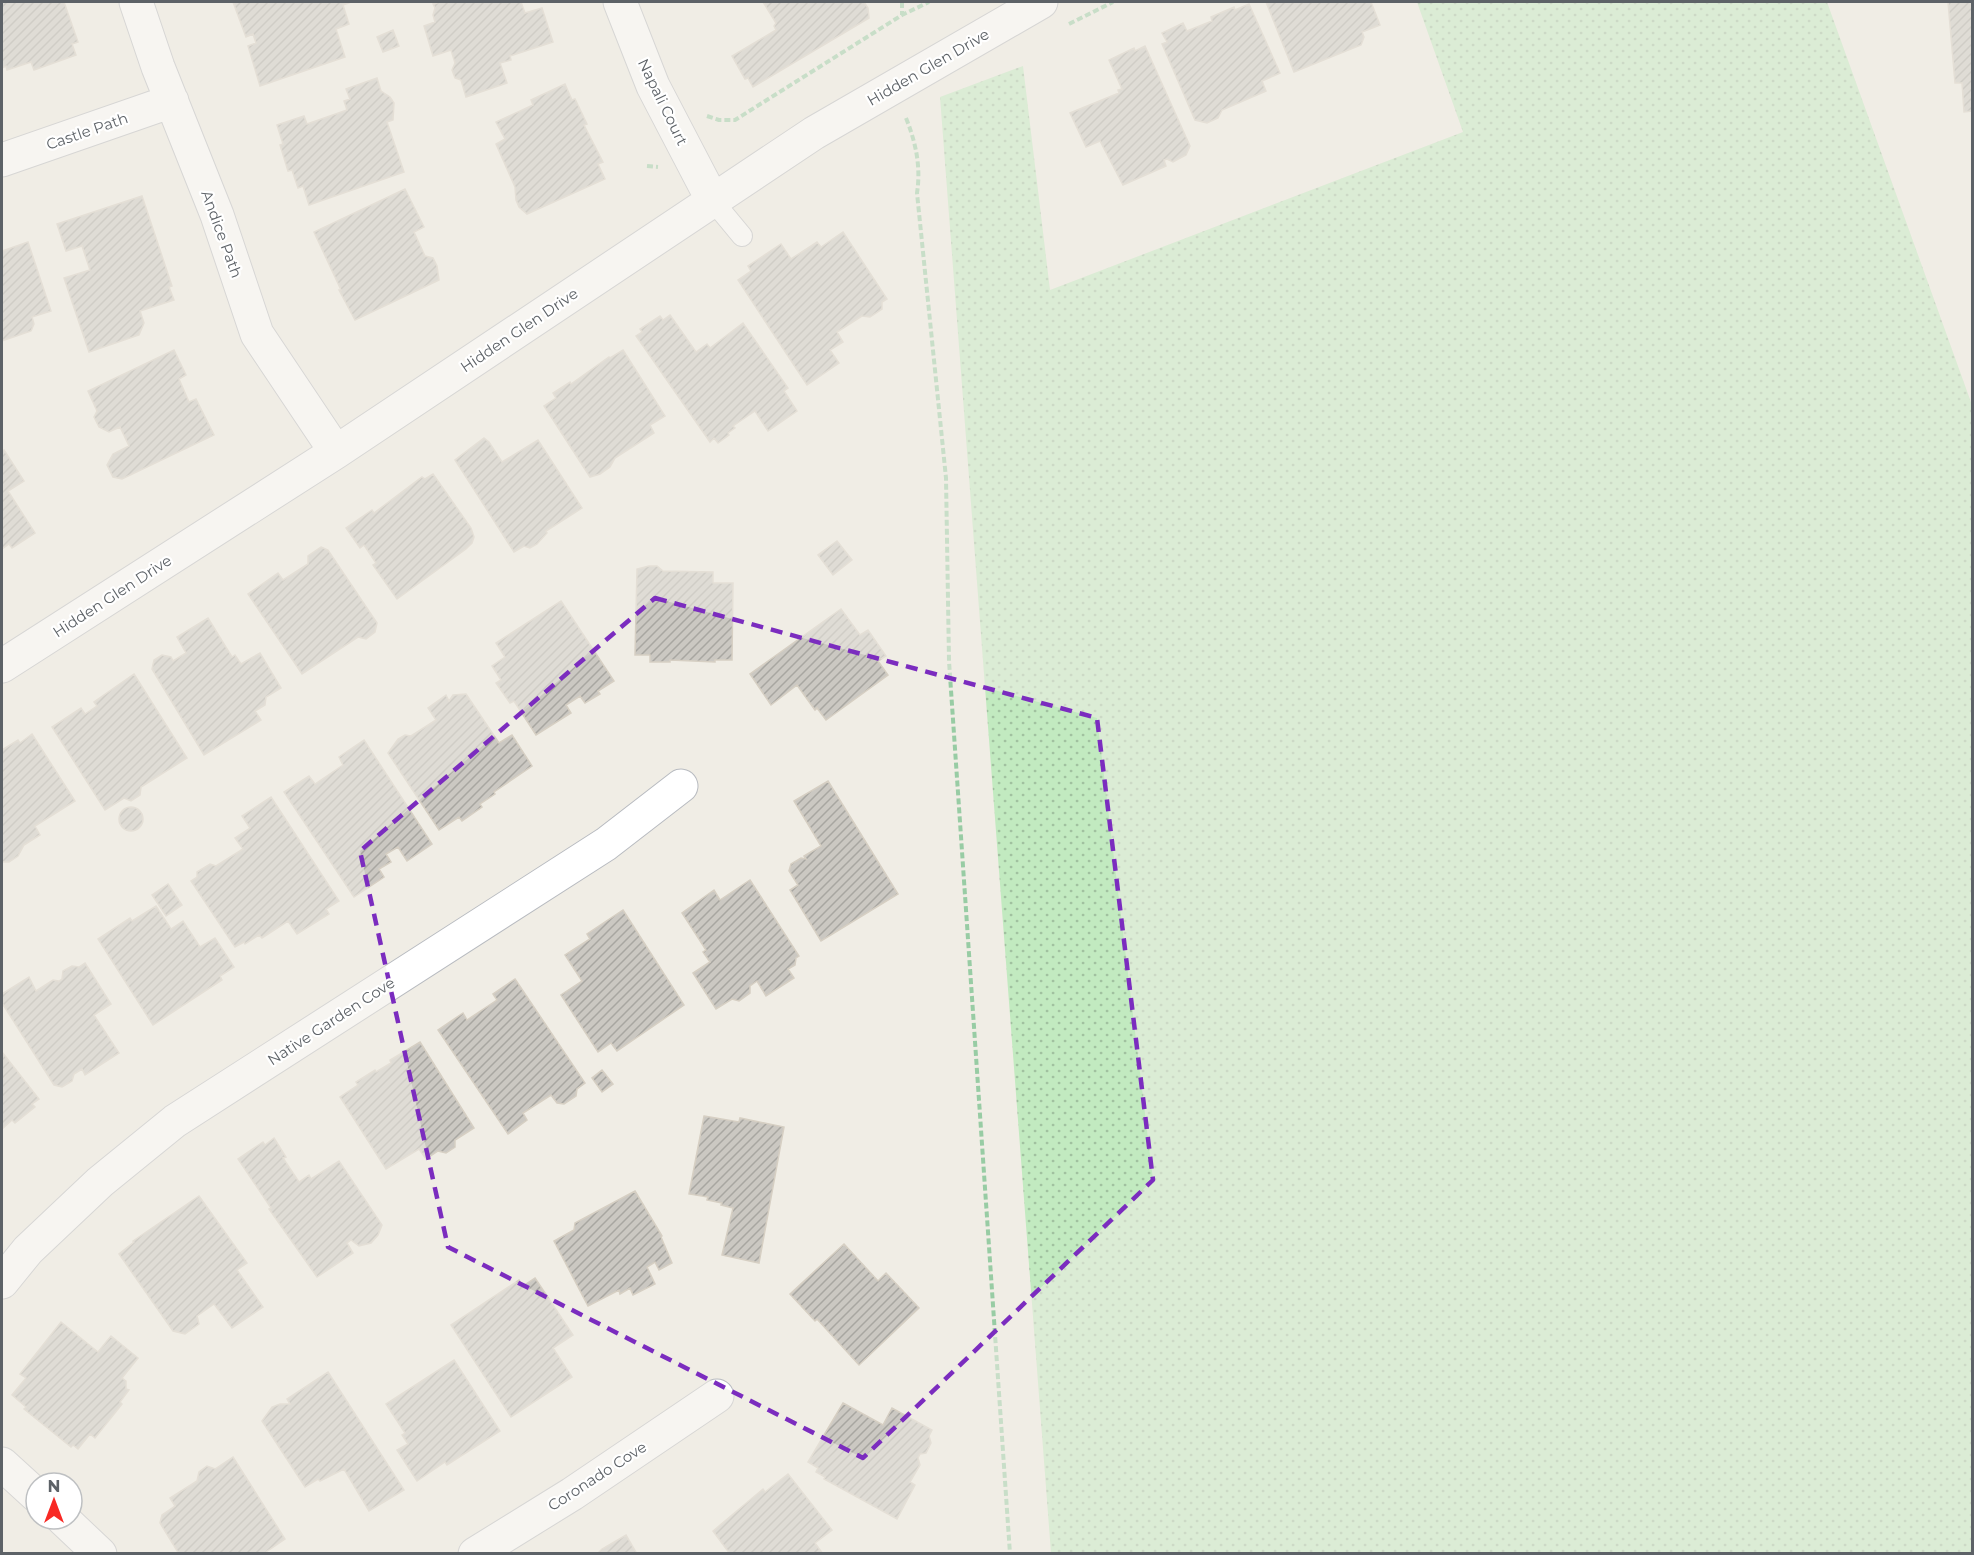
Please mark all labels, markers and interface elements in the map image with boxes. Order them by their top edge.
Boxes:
street label: Hidden Glen Drive [864,24,992,110]
street label: Napali Court [634,56,692,148]
street label: Castle Path [44,108,130,154]
street label: Andice Path [197,188,247,280]
street label: Hidden Glen Drive [457,284,581,376]
street label: Hidden Glen Drive [49,551,175,641]
street label: Native Garden Cove [264,973,398,1069]
street label: Coronado Cove [544,1437,650,1515]
north arrow [24,1471,84,1531]
text: N [48,1477,60,1496]

